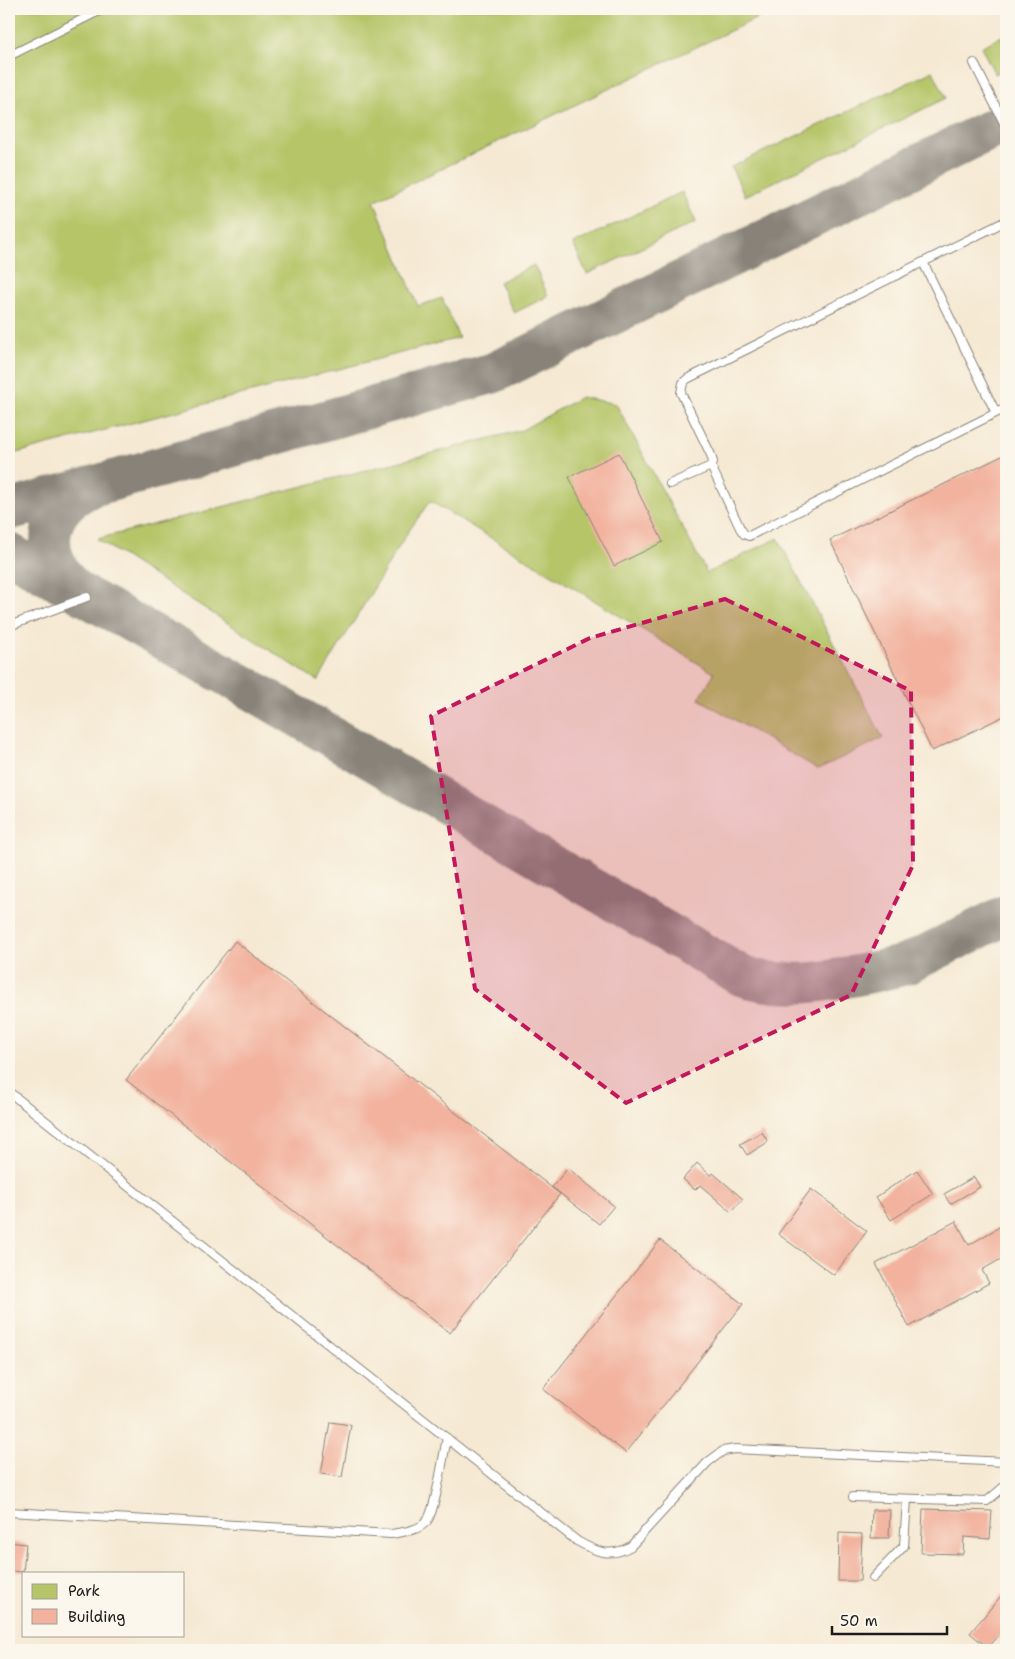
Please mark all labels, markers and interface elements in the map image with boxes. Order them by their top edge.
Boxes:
legend [22,1572,185,1636]
text: Park [68,1581,100,1601]
scale bar [832,1604,948,1636]
text: Building [68,1607,125,1627]
text: 50 m [840,1611,878,1631]

